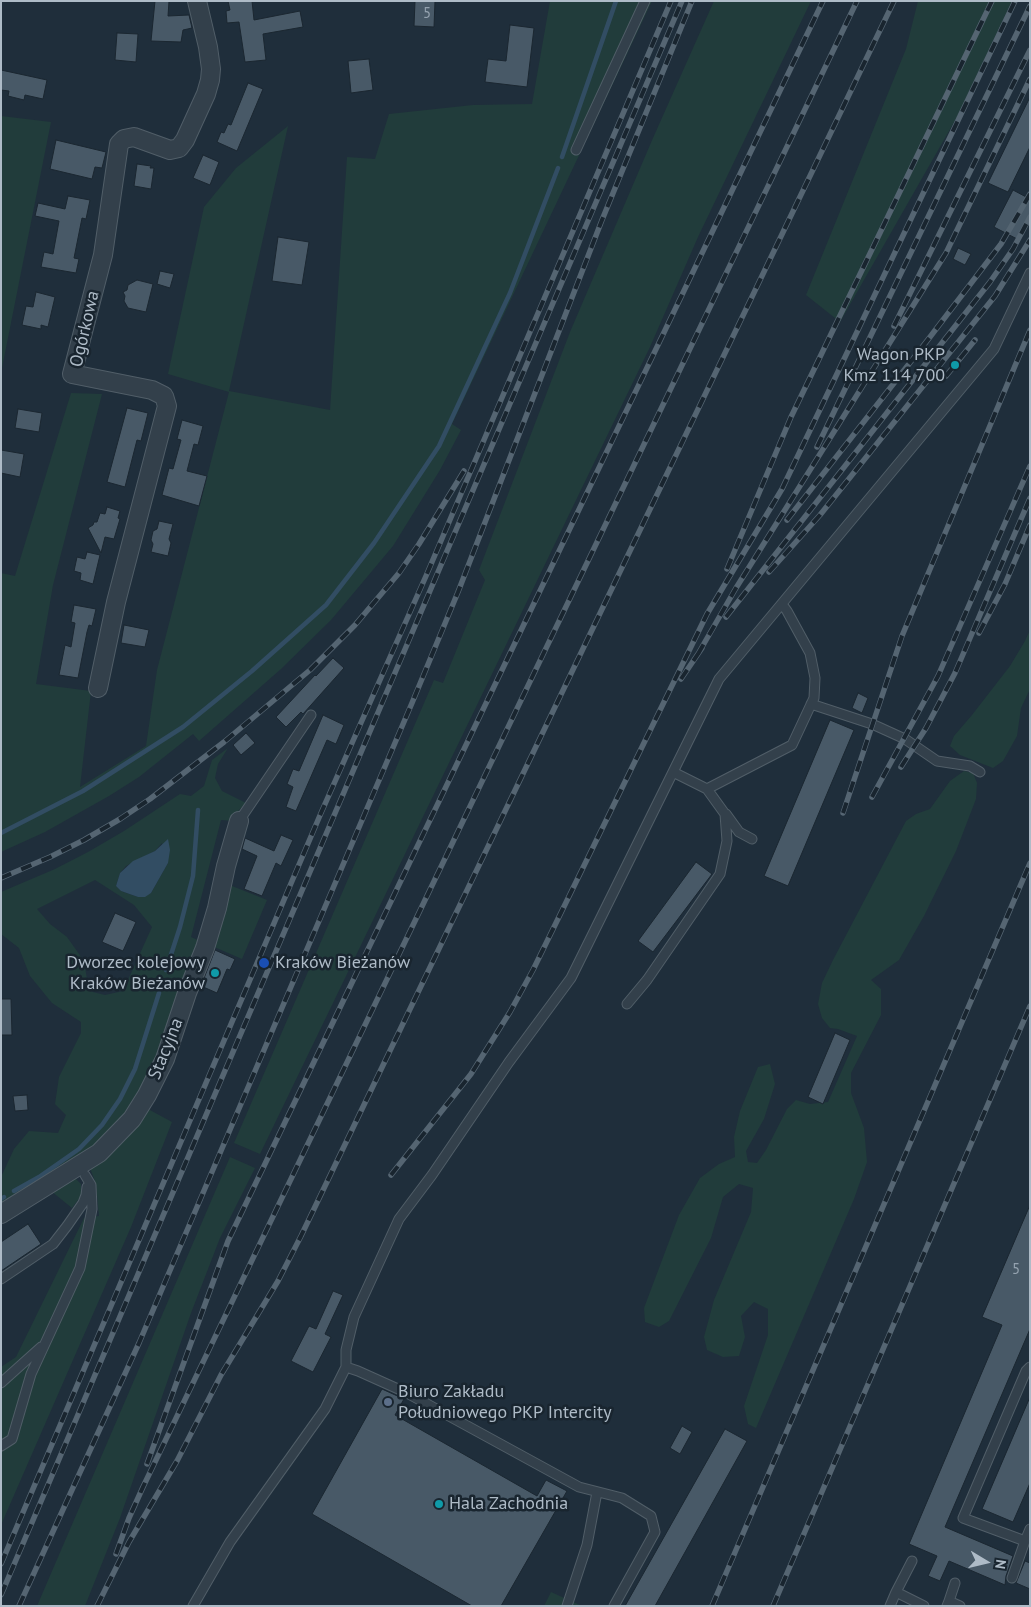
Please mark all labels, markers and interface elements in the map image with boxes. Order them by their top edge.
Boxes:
house number: 5 [423,5,431,23]
street label: Ogórkowa [66,289,104,369]
place label: Wagon PKP Kmz 114 700 [843,344,945,386]
marker: Wagon PKP Kmz 114 700 [949,359,961,371]
place label: Dworzec kolejowy Kraków Bieżanów [66,952,205,994]
place label: Kraków Bieżanów [275,952,410,974]
marker: Kraków Bieżanów [257,956,271,970]
marker: Dworzec kolejowy Kraków Bieżanów [209,967,221,979]
street label: Stacyjna [144,1015,188,1083]
house number: 5 [1012,1261,1020,1279]
place label: Biuro Zakładu Południowego PKP Intercity [398,1381,612,1424]
marker: Biuro Zakładu Południowego PKP Intercity [382,1396,394,1408]
place label: Hala Zachodnia [449,1493,568,1515]
marker: Hala Zachodnia [433,1498,445,1510]
north arrow [961,1537,1011,1587]
text: N [991,1558,1010,1570]

